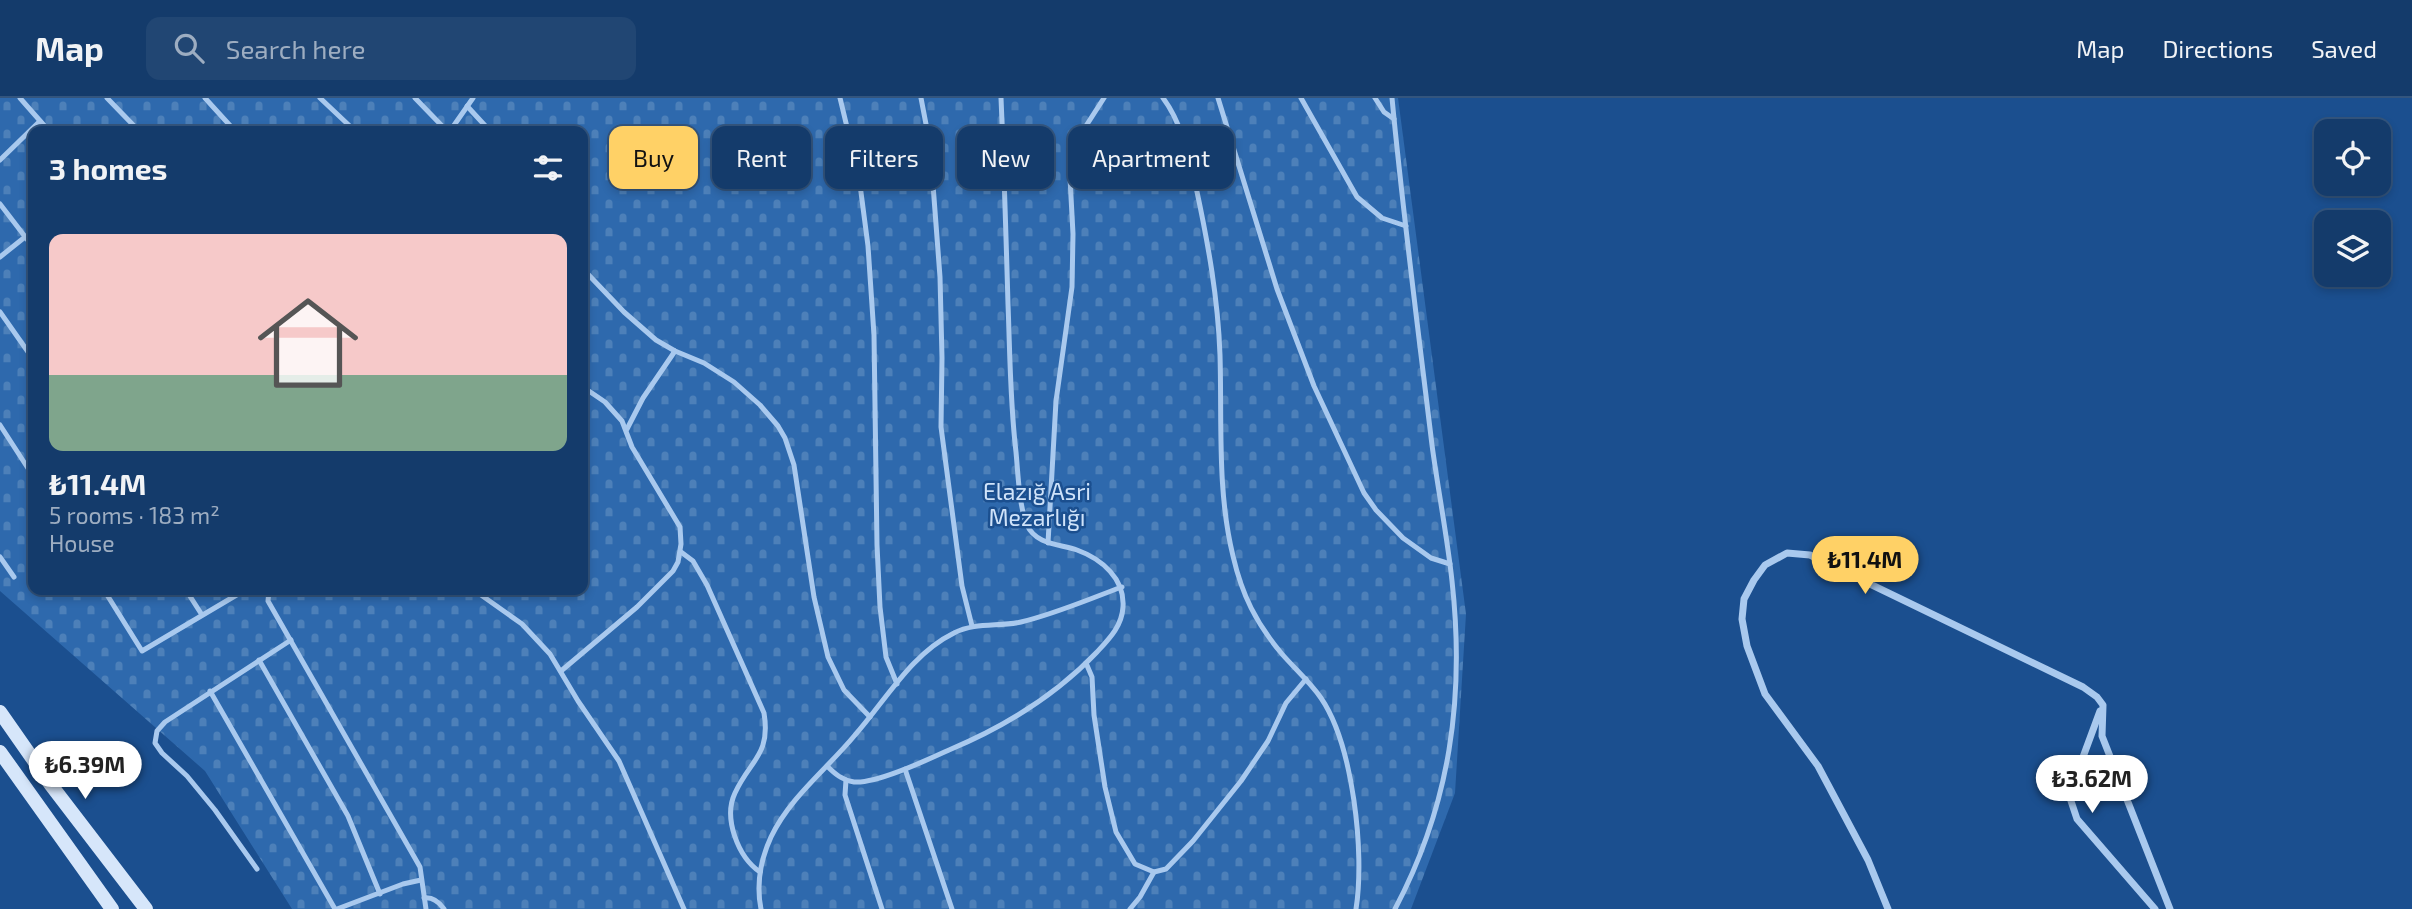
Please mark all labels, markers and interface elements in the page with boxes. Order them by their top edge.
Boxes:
search box [146,17,636,80]
text: Map [35,28,104,68]
icon: search [170,29,208,67]
text: Search here [226,33,365,64]
text: Map [2076,34,2124,63]
text: Directions [2162,34,2273,63]
text: Saved [2311,34,2377,63]
map controls [2314,119,2391,287]
button: locate [2314,119,2391,196]
chip: Buy [609,126,698,189]
chip: Rent [712,126,811,189]
chip: Filters [825,126,943,189]
chip: New [957,126,1054,189]
chip: Apartment [1068,126,1234,189]
icon: filters [529,149,567,187]
text: 3 homes [49,150,168,186]
button: layers [2314,210,2391,287]
icon: home [245,280,371,406]
text: ₺11.4M [49,465,147,501]
park label: Elazığ Asri Mezarlığı [983,477,1091,531]
text: 5 rooms · 183 m² [49,501,220,529]
text: House [49,529,115,557]
pin: ₺11.4M [1808,536,1922,596]
text: ₺11.4M [1828,545,1902,573]
pin: ₺6.39M [28,742,142,801]
text: ₺6.39M [45,750,125,778]
pin: ₺3.62M [2035,756,2149,815]
text: ₺3.62M [2052,764,2132,792]

